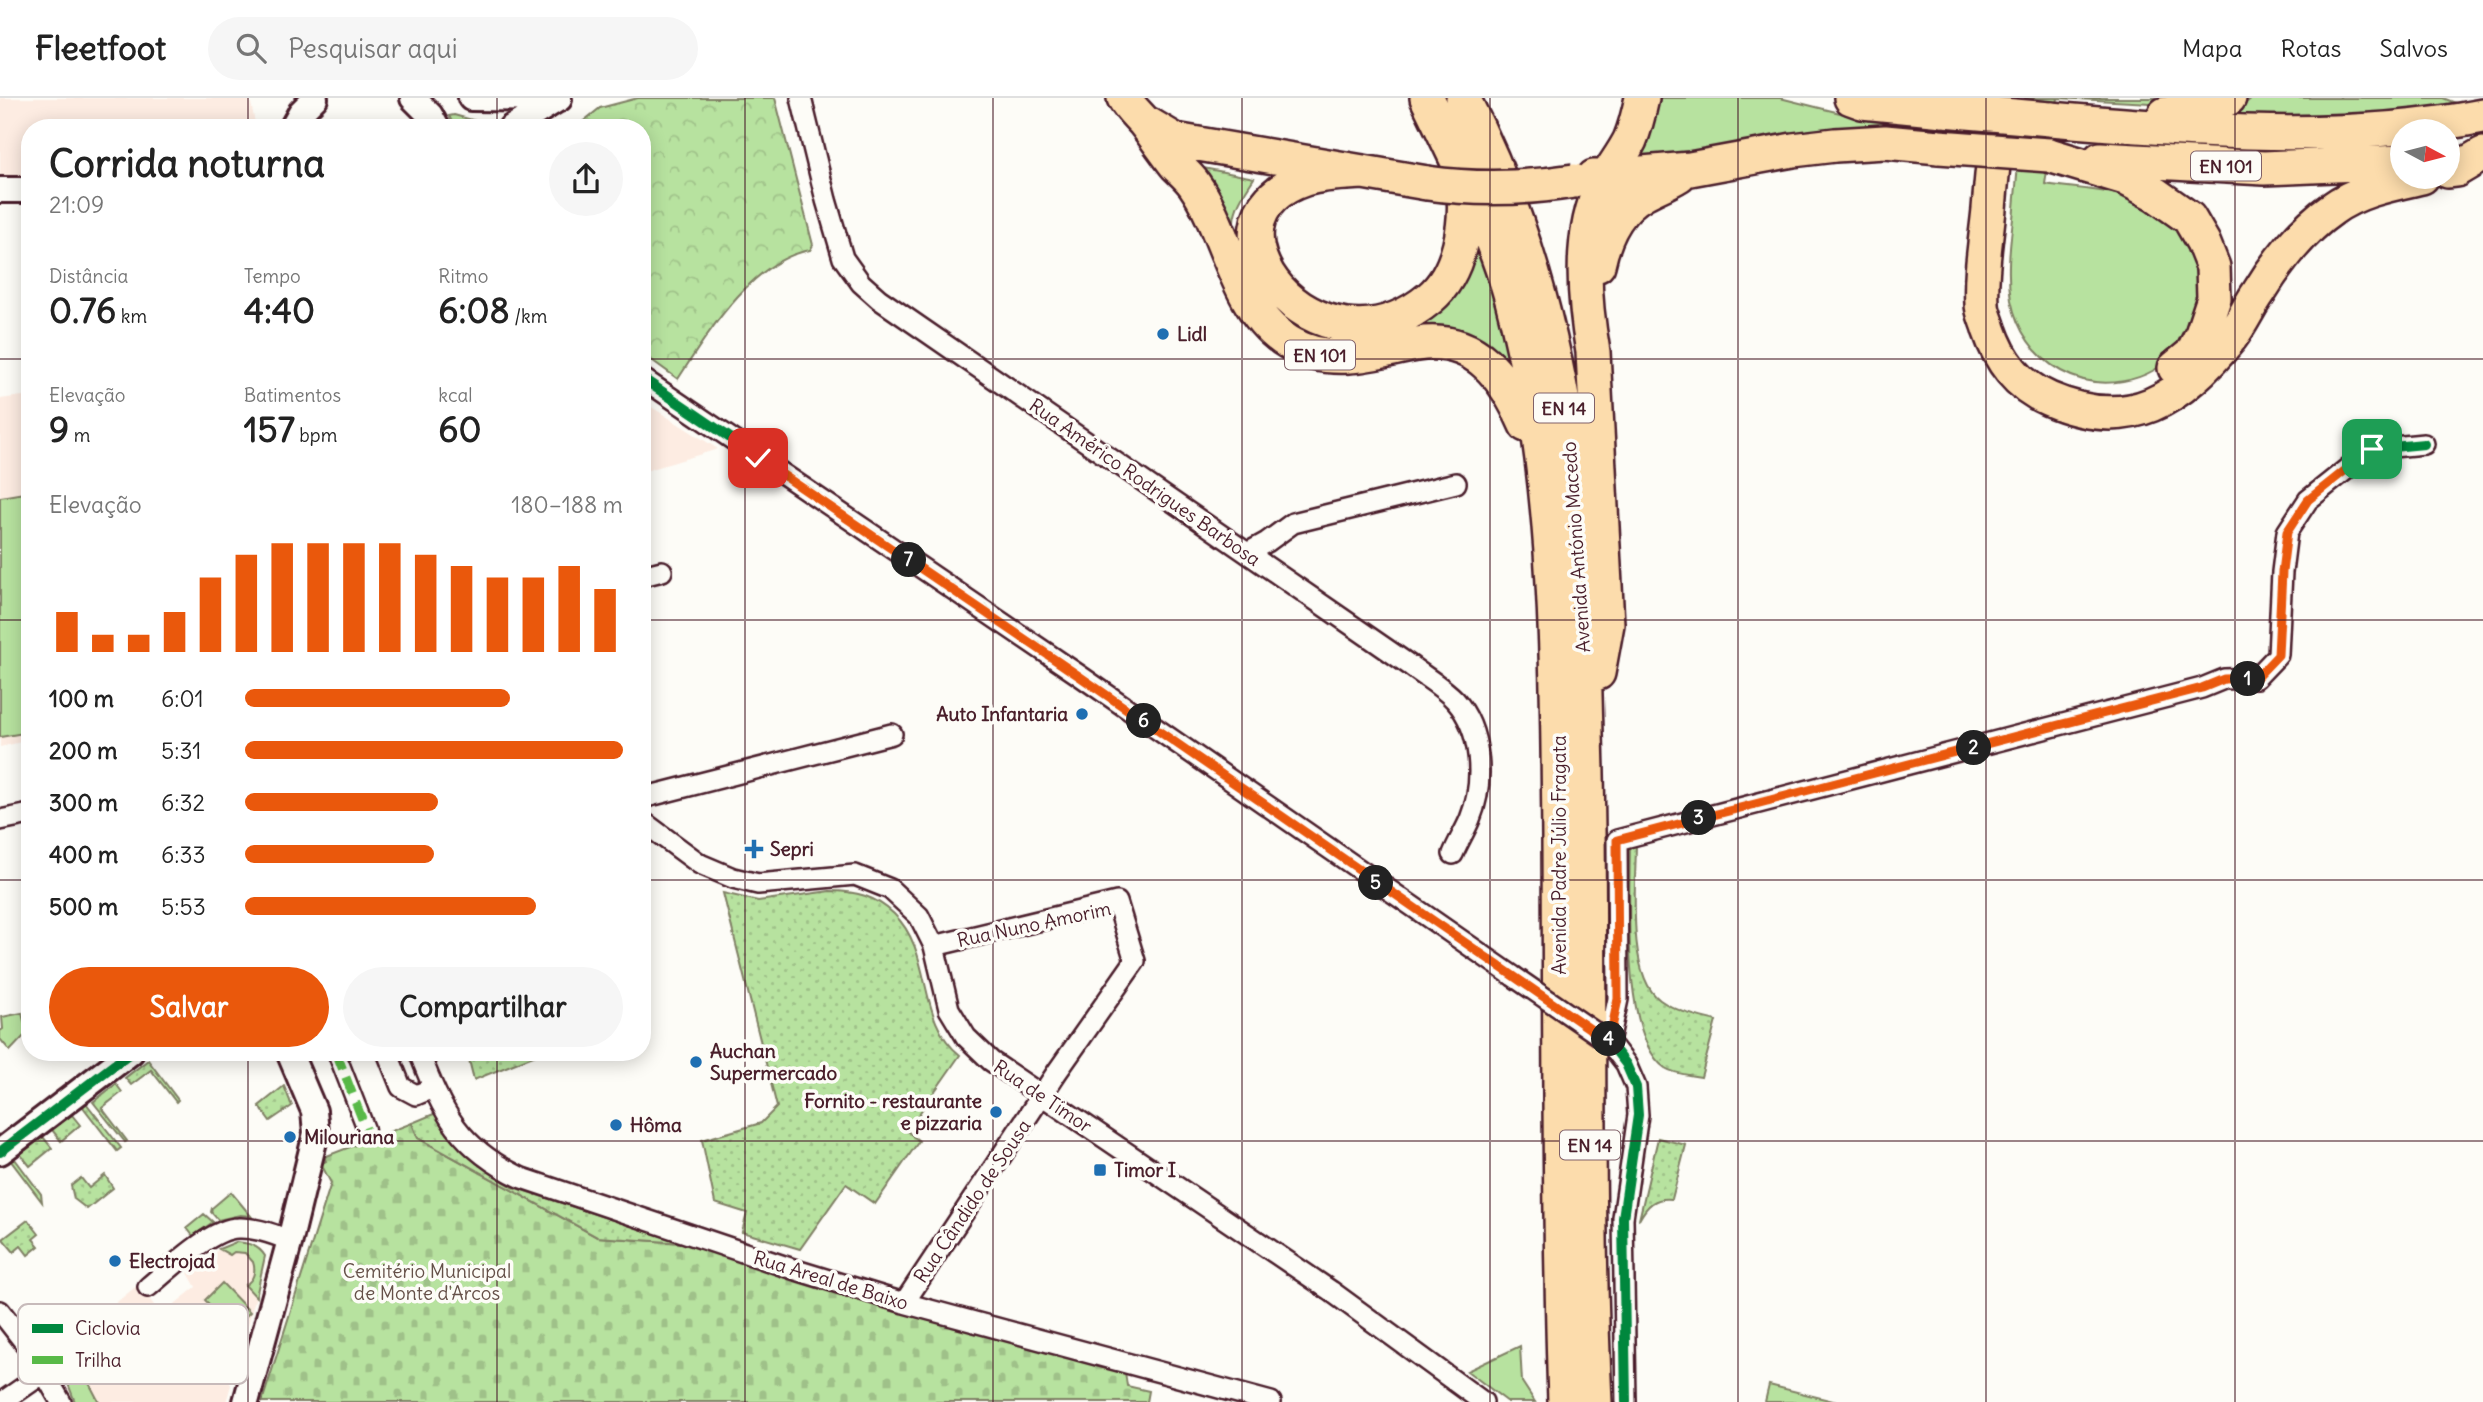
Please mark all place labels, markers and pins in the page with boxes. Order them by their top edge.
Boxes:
place label: Lidl [1177,322,1207,346]
marker: Lidl [1155,326,1171,342]
pin [2342,419,2402,479]
pin [728,428,788,488]
pin: 7 [892,542,926,578]
pin: 1 [2230,662,2266,696]
place label: Auto Infantaria [936,702,1068,726]
pin: 6 [1126,704,1162,738]
marker: Auto Infantaria [1074,706,1090,722]
pin: 2 [1956,730,1992,766]
pin: 3 [1682,800,1716,836]
place label: Sepri [770,837,814,861]
marker: Sepri [744,839,764,859]
pin: 5 [1358,866,1394,900]
pin: 4 [1592,1021,1626,1056]
place label: Auchan Supermercado [710,1039,837,1085]
marker: Auchan Supermercado [688,1054,704,1070]
place label: Fornito - restaurante e pizzaria [804,1089,982,1135]
marker: Fornito - restaurante e pizzaria [988,1104,1004,1120]
place label: Hôma [630,1113,682,1137]
marker: Hôma [608,1117,624,1133]
place label: Milouriana [304,1125,394,1149]
marker: Milouriana [282,1129,298,1145]
place label: Timor I [1114,1158,1176,1182]
marker: Timor I [1092,1162,1108,1178]
place label: Electrojad [129,1249,215,1273]
marker: Electrojad [107,1253,123,1269]

